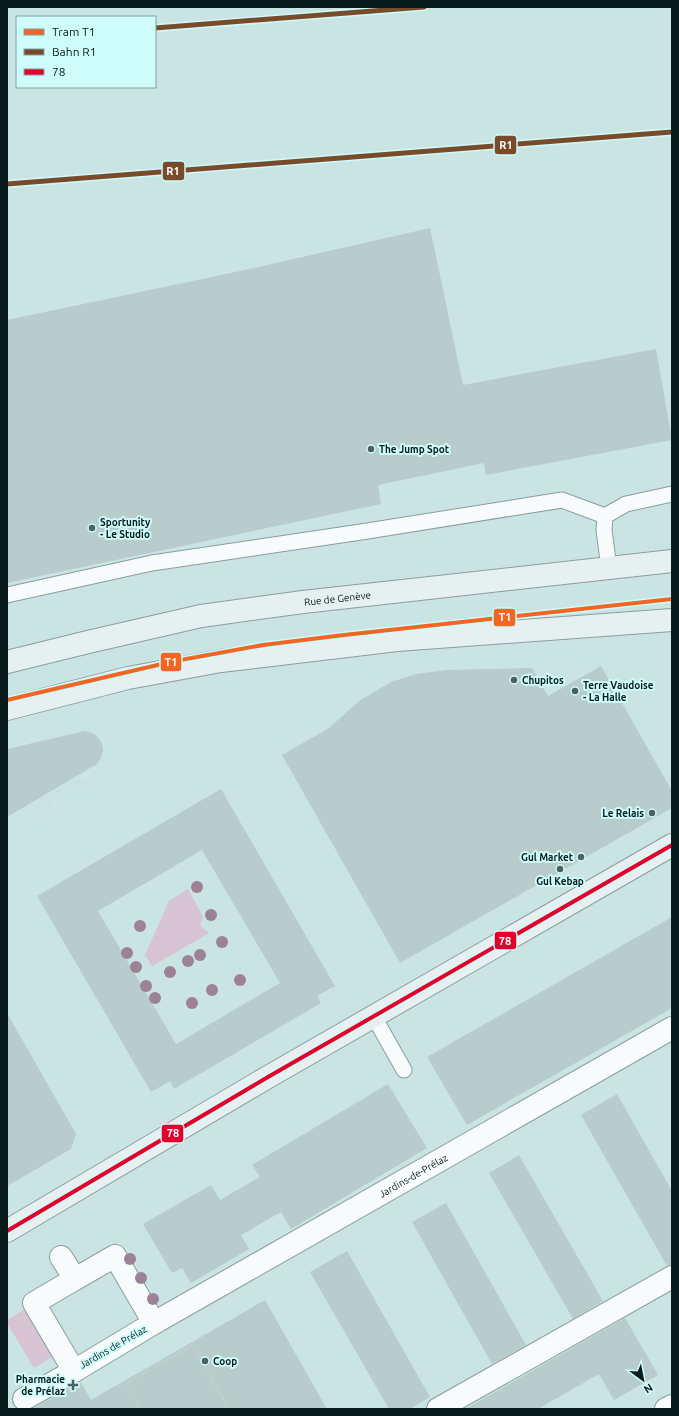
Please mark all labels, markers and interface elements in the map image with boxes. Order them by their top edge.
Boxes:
legend [16,16,156,88]
text: Tram T1 [52,25,96,38]
text: Bahn R1 [52,45,97,58]
text: 78 [52,65,66,78]
line badge: R1 [494,135,517,155]
text: R1 [499,139,513,151]
line badge: R1 [162,161,185,181]
text: R1 [166,165,180,177]
marker: The Jump Spot [366,444,376,454]
place label: The Jump Spot [379,444,450,455]
place label: Sportunity - Le Studio [100,517,151,540]
marker: Sportunity - Le Studio [87,523,97,533]
street label: Rue de Genève [303,589,371,607]
line badge: T1 [493,608,516,627]
text: T1 [499,611,511,623]
line badge: T1 [160,652,182,672]
text: T1 [165,656,177,668]
marker: Chupitos [509,675,519,685]
place label: Chupitos [522,675,564,686]
place label: Terre Vaudoise - La Halle [583,680,654,703]
marker: Terre Vaudoise - La Halle [570,686,580,696]
place label: Le Relais [602,808,644,819]
marker: Le Relais [647,808,657,818]
place label: Gul Market [521,852,574,863]
marker: Gul Market [576,852,586,862]
marker: Gul Kebap [555,864,565,874]
place label: Gul Kebap [536,876,584,887]
line badge: 78 [494,931,517,950]
text: 78 [499,935,511,947]
line badge: 78 [161,1124,184,1143]
text: 78 [167,1127,179,1139]
street label: Jardins-de-Prélaz [377,1151,450,1199]
street label: Jardins de Prélaz [77,1323,149,1371]
marker: Coop [200,1356,210,1366]
place label: Coop [213,1356,237,1367]
north arrow [623,1360,663,1400]
place label: Pharmacie de Prélaz [16,1374,65,1397]
marker: Pharmacie de Prélaz [68,1380,78,1390]
text: N [642,1381,655,1396]

